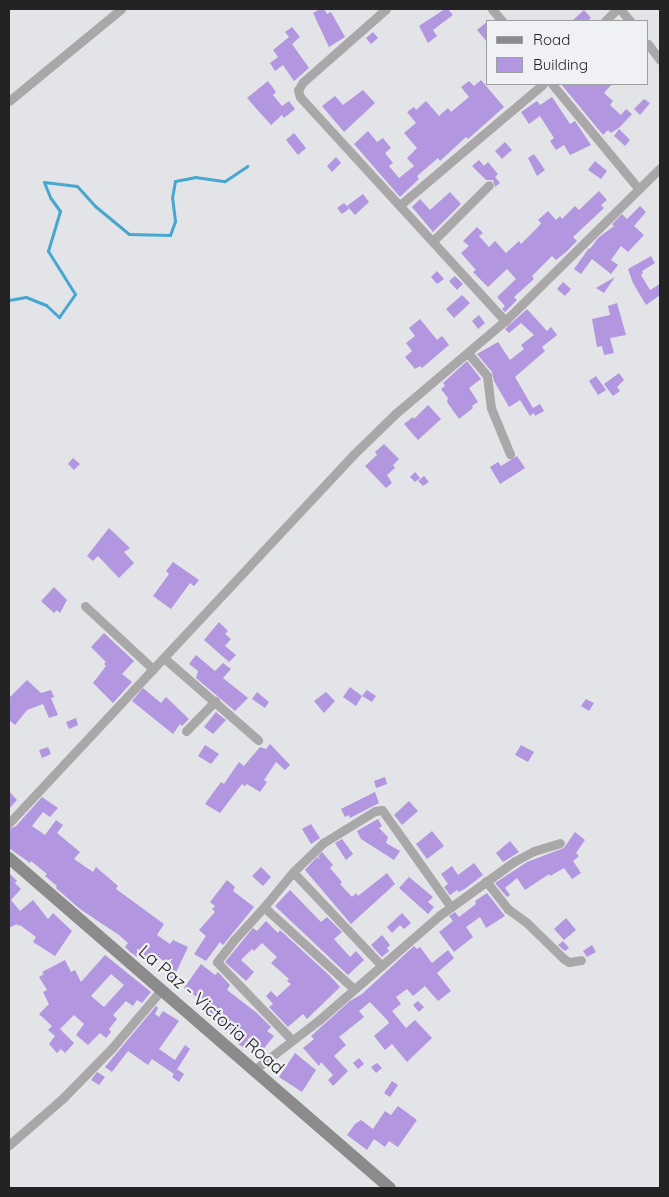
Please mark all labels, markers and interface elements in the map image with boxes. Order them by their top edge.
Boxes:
legend [487,20,649,85]
text: Road [533,30,570,49]
text: Building [533,55,588,74]
street label: La Paz - Victoria Road [134,941,288,1079]

